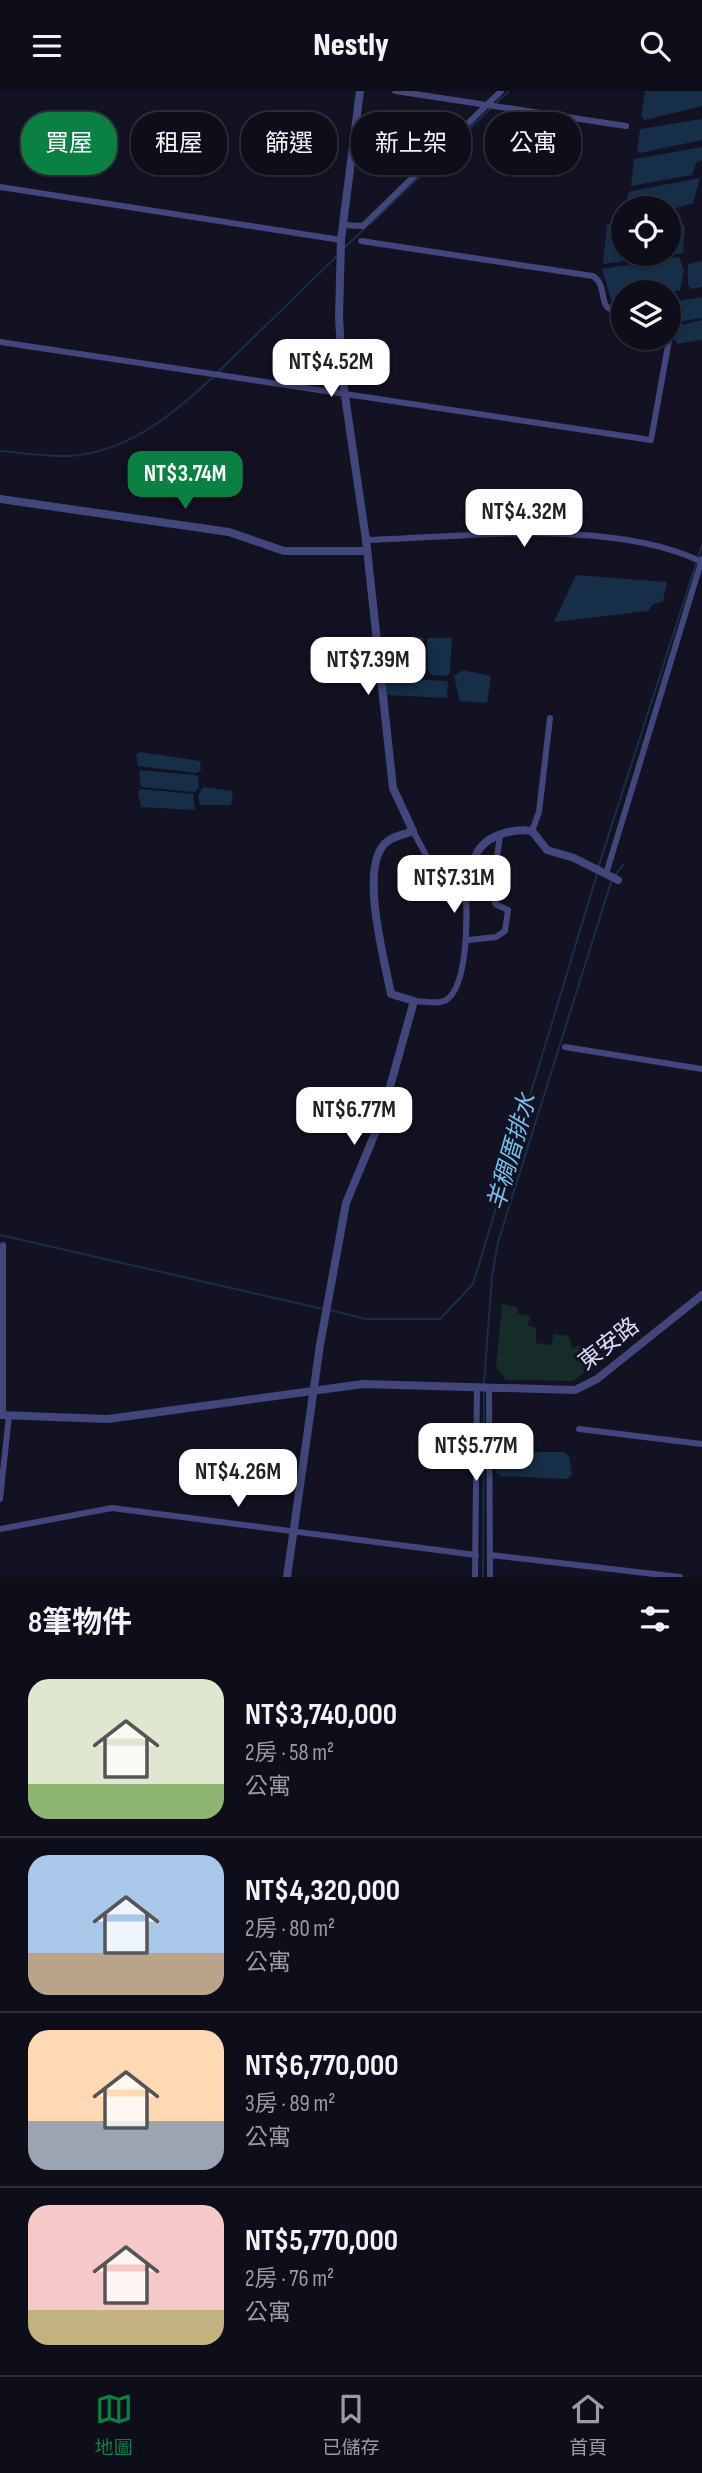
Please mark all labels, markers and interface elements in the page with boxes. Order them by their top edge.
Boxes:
text: Nestly [313,26,389,65]
icon: menu [28,27,66,65]
icon: search [636,27,674,65]
chip: 買屋 [21,112,117,175]
chip: 租屋 [131,112,227,175]
chip: 篩選 [241,112,337,175]
chip: 新上架 [351,112,471,175]
chip: 公寓 [485,112,581,175]
map controls [611,196,681,350]
button: locate [611,196,681,266]
button: layers [611,280,681,350]
pin: NT$4.52M [259,339,403,399]
text: NT$4.52M [289,348,373,376]
pin: NT$3.74M [113,451,257,511]
text: NT$3.74M [144,460,226,488]
pin: NT$4.32M [452,489,596,549]
text: NT$4.32M [482,498,566,526]
pin: NT$7.39M [296,637,440,697]
text: NT$7.39M [327,646,409,674]
pin: NT$7.31M [382,855,526,915]
text: NT$7.31M [413,864,495,892]
pin: NT$6.77M [282,1087,426,1147]
water label: 羊稠厝排水 [482,1089,543,1214]
text: NT$6.77M [312,1096,396,1124]
street label: 東安路 [573,1312,645,1376]
pin: NT$5.77M [404,1423,548,1483]
text: NT$5.77M [434,1432,518,1460]
pin: NT$4.26M [166,1449,310,1509]
text: NT$4.26M [195,1458,281,1486]
icon: filters [636,1600,674,1638]
text: 8筆物件 [28,1605,132,1641]
text: NT$3,740,000 [245,1697,397,1733]
icon: home [84,1707,168,1791]
text: 2房 · 58 m² [245,1739,334,1767]
text: 公寓 [245,1773,291,1801]
text: NT$4,320,000 [245,1873,400,1909]
icon: home [84,1883,168,1967]
text: 2房 · 80 m² [245,1915,335,1943]
text: 公寓 [245,1949,291,1977]
text: NT$6,770,000 [245,2048,399,2084]
icon: home [84,2058,168,2142]
text: 3房 · 89 m² [245,2090,335,2118]
text: 公寓 [245,2124,291,2152]
text: NT$5,770,000 [245,2223,398,2259]
icon: home [84,2233,168,2317]
text: 2房 · 76 m² [245,2265,334,2293]
text: 公寓 [245,2299,291,2327]
tab: 地圖 [95,2390,133,2460]
tab: 已儲存 [322,2390,379,2460]
tab: 首頁 [569,2390,607,2460]

